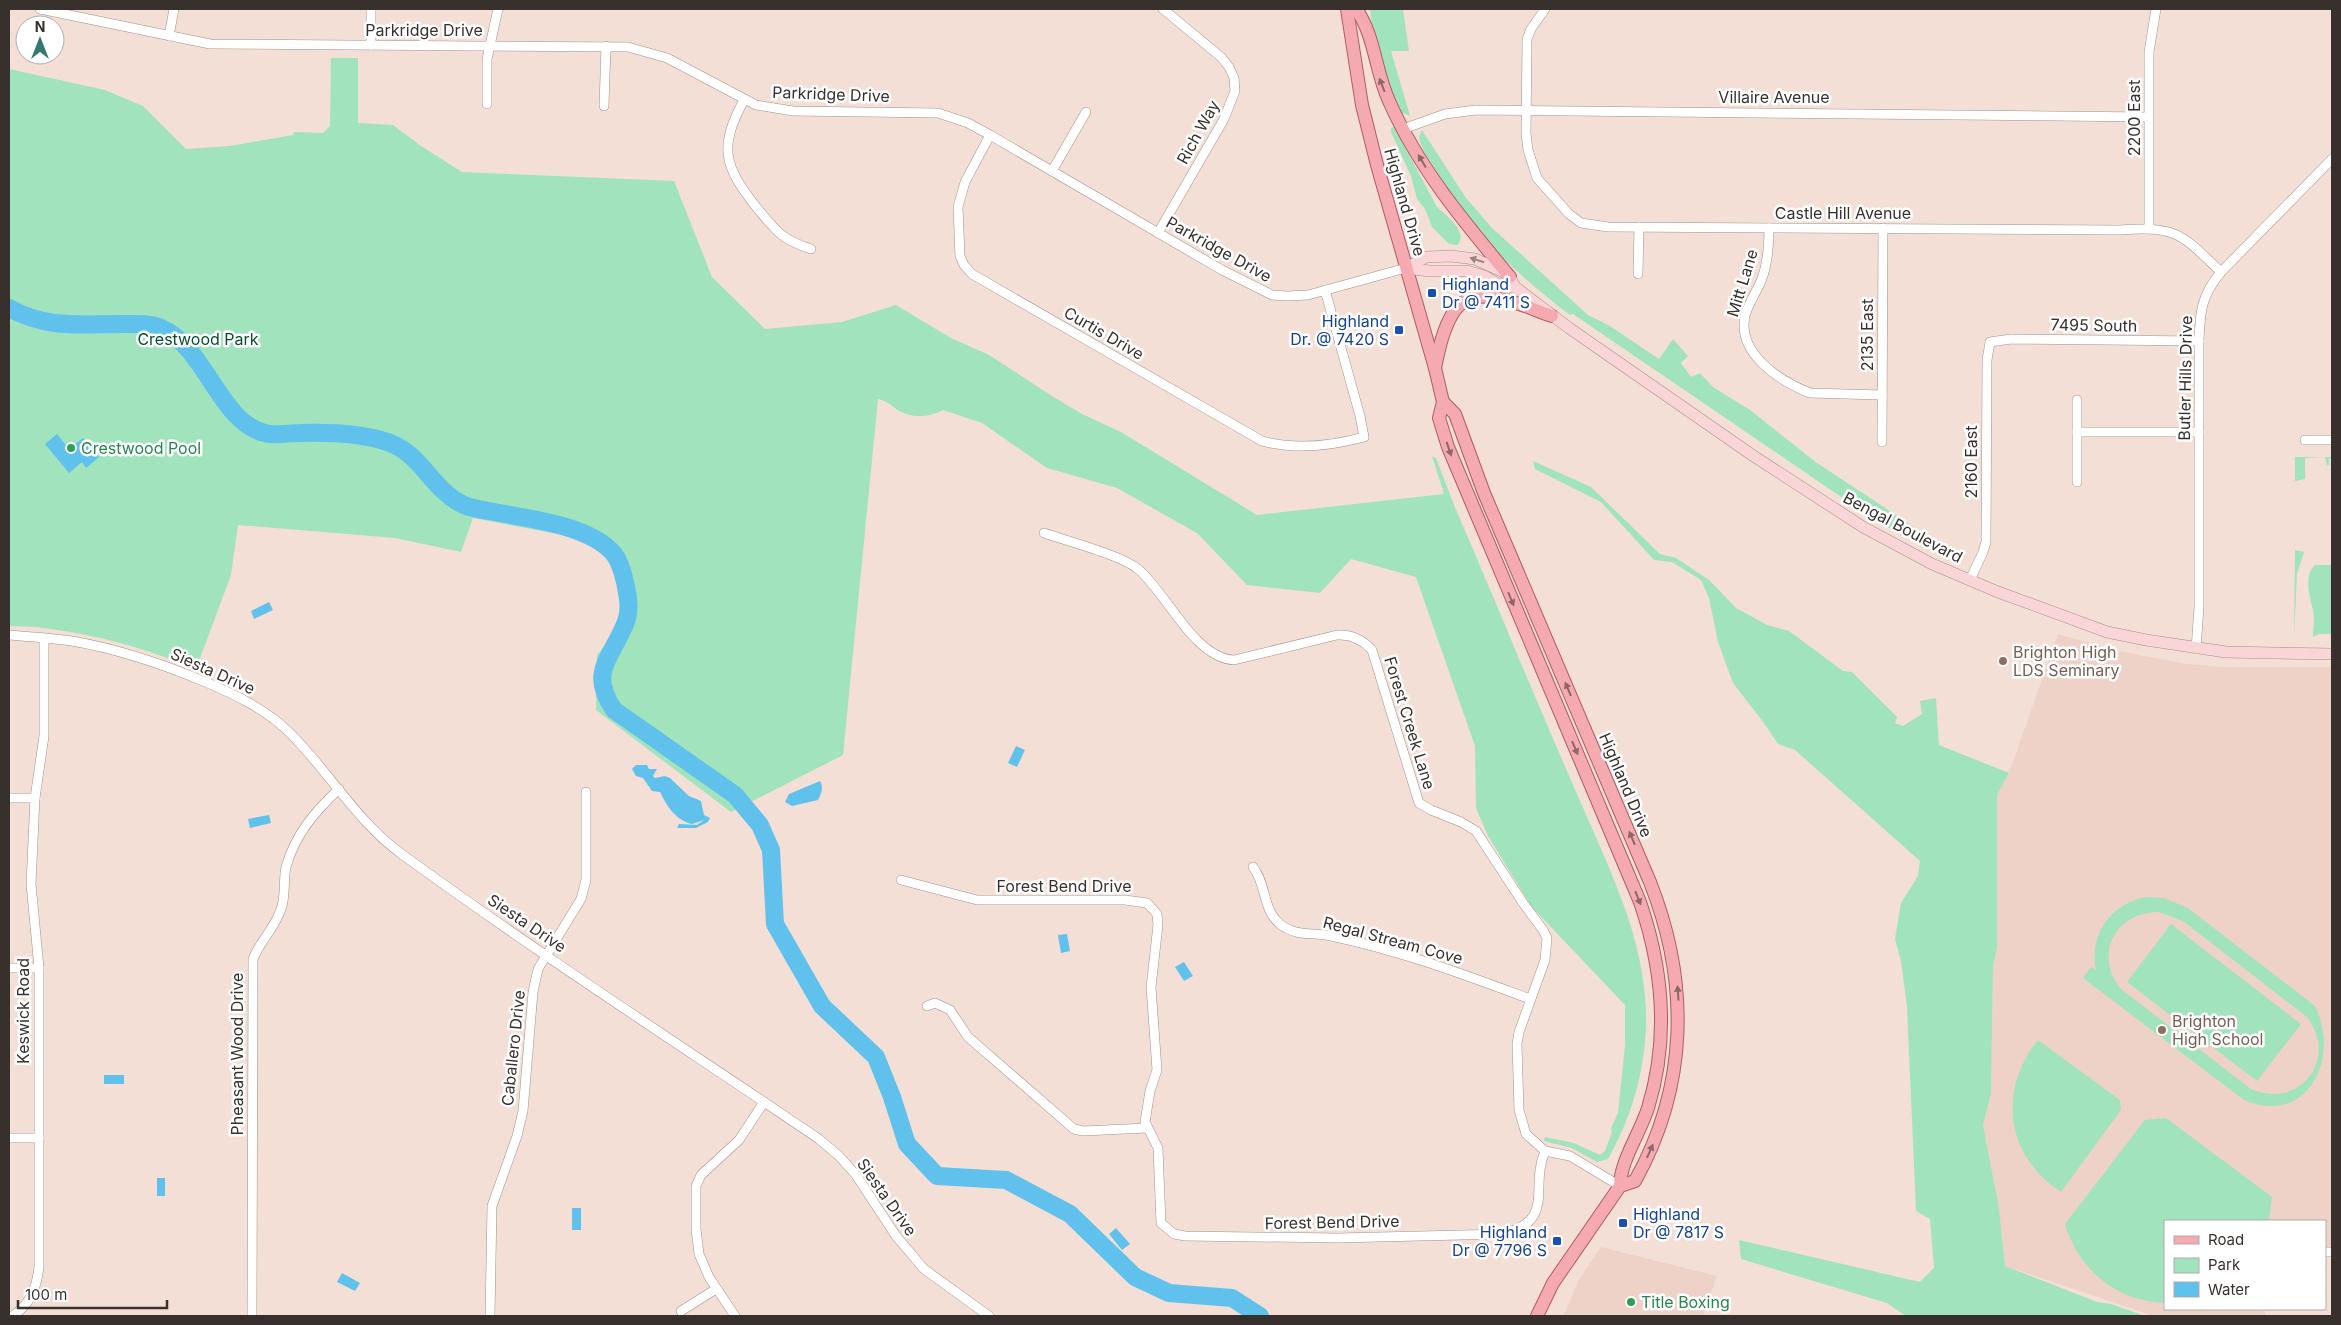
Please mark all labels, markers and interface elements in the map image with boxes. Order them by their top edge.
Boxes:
north arrow [15,15,65,65]
text: N [35,18,45,35]
street label: Parkridge Drive [365,20,483,40]
one-way arrow [1378,77,1386,92]
street label: 2200 East [2124,80,2144,156]
street label: Parkridge Drive [772,82,890,106]
street label: Villaire Avenue [1718,87,1830,107]
street label: Rich Way [1172,97,1224,167]
street label: Highland Drive [1380,146,1430,258]
one-way arrow [1418,155,1427,168]
street label: Castle Hill Avenue [1775,203,1911,223]
street label: Parkridge Drive [1163,212,1275,286]
street label: Mitt Lane [1722,247,1762,319]
one-way arrow [1469,256,1484,264]
place label: Highland Dr @ 7411 S [1442,274,1530,312]
marker: Highland Dr @ 7411 S [1426,287,1438,299]
street label: 2135 East [1857,299,1877,371]
street label: Curtis Drive [1060,302,1148,364]
place label: Highland Dr. @ 7420 S [1290,311,1389,349]
street label: 7495 South [2051,314,2137,336]
street label: Butler Hills Drive [2174,315,2196,441]
marker: Highland Dr. @ 7420 S [1393,324,1405,336]
park label: Crestwood Park [137,329,259,349]
street label: 2160 East [1961,425,1981,499]
place label: Crestwood Pool [81,438,201,458]
marker: Crestwood Pool [65,442,77,454]
one-way arrow [1445,442,1453,457]
street label: Bengal Boulevard [1840,487,1966,567]
one-way arrow [1508,592,1516,606]
place label: Brighton High LDS Seminary [2013,642,2120,680]
street label: Siesta Drive [168,643,258,699]
street label: Forest Creek Lane [1380,654,1440,792]
marker: Brighton High LDS Seminary [1997,655,2009,667]
one-way arrow [1563,681,1571,696]
street label: Highland Drive [1595,730,1657,840]
one-way arrow [1571,741,1579,756]
one-way arrow [1627,831,1635,845]
street label: Forest Bend Drive [997,876,1131,896]
street label: Siesta Drive [484,889,570,957]
one-way arrow [1634,891,1642,906]
street label: Regal Stream Cove [1321,912,1465,968]
street label: Keswick Road [13,958,33,1064]
street label: Pheasant Wood Drive [227,973,247,1135]
one-way arrow [1673,985,1681,1001]
street label: Caballero Drive [497,989,529,1107]
place label: Brighton High School [2172,1011,2263,1049]
marker: Brighton High School [2156,1024,2168,1036]
one-way arrow [1646,1144,1654,1158]
street label: Siesta Drive [853,1154,921,1240]
place label: Highland Dr @ 7817 S [1633,1204,1724,1242]
street label: Forest Bend Drive [1264,1211,1400,1233]
marker: Highland Dr @ 7817 S [1617,1217,1629,1229]
legend [2164,1220,2326,1310]
place label: Highland Dr @ 7796 S [1452,1222,1547,1260]
text: Road [2208,1230,2244,1249]
marker: Highland Dr @ 7796 S [1551,1235,1563,1247]
text: Park [2208,1255,2241,1274]
scale bar [18,1278,166,1310]
text: Water [2208,1280,2250,1299]
text: 100 m [25,1285,67,1304]
place label: Title Boxing [1641,1292,1730,1312]
marker: Title Boxing [1625,1296,1637,1308]

